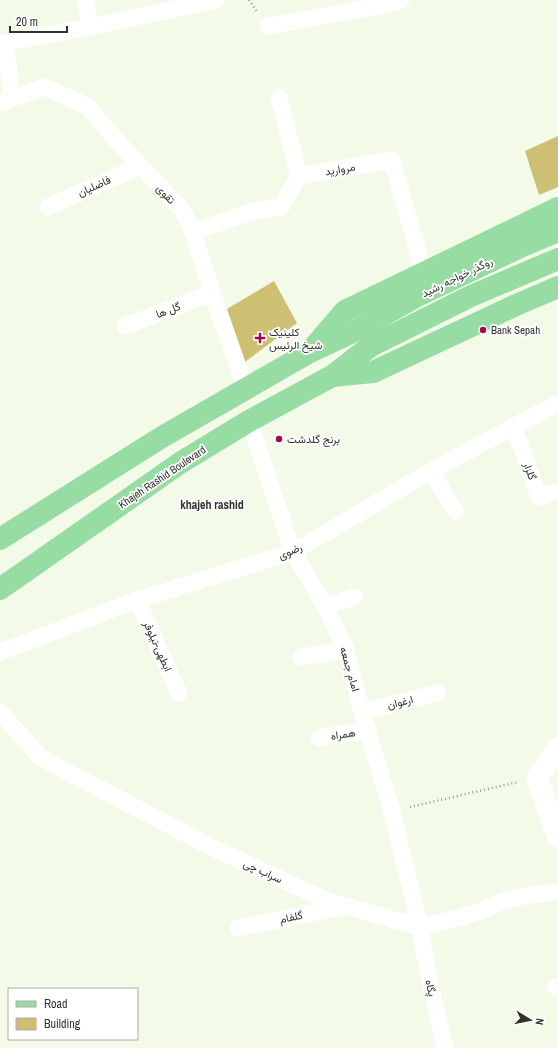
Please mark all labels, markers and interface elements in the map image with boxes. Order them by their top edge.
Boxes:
scale bar [10,8,67,34]
text: 20 m [16,14,38,30]
street label: مروارید [324,159,356,179]
street label: فاضلیان [75,173,113,199]
street label: تقوی [153,181,179,207]
street label: روگذر خواجه رشید [419,254,495,300]
street label: گل ها [154,299,182,321]
place label: Bank Sepah [491,323,540,337]
place label: کلینیک شیخ الرئیس [269,325,323,353]
marker: Bank Sepah [478,325,488,335]
marker: کلینیک شیخ الرئیس [254,332,266,344]
place label: برنج گلدشت [287,432,340,447]
marker: برنج گلدشت [274,434,284,444]
street label: Khajeh Rashid Boulevard [116,443,208,511]
street label: گلزار [520,459,540,482]
district label: khajeh rashid [180,497,244,513]
street label: رضوی [276,540,304,562]
street label: ابطهی-نیلوفر [140,618,175,674]
street label: امام جمعه [336,645,363,693]
street label: ارغوان [386,692,414,712]
street label: همراه [329,725,357,743]
street label: سراب چی [241,856,285,887]
street label: گلفام [278,908,304,927]
street label: پگاه [421,978,440,998]
legend [8,988,138,1040]
text: Road [44,996,68,1012]
north arrow [510,1000,550,1040]
text: Building [44,1016,81,1032]
text: N [532,1017,547,1026]

